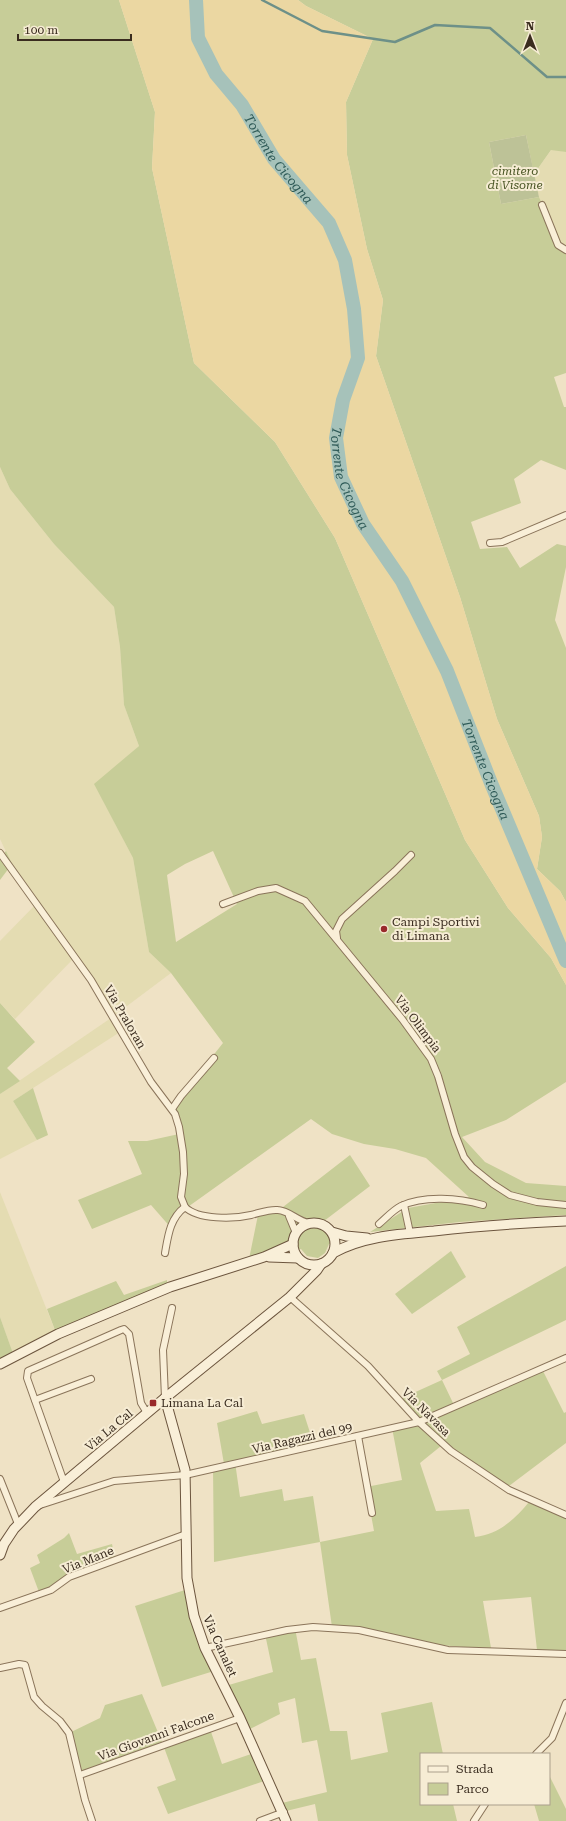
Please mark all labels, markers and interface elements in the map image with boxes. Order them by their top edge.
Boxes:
scale bar [18,16,131,42]
north arrow [510,16,550,56]
text: N [526,20,535,33]
text: 100 m [24,23,58,37]
water label: Torrente Cicogna [241,111,316,207]
park label: cimitero di Visome [487,164,543,192]
water label: Torrente Cicogna [328,426,372,533]
water label: Torrente Cicogna [459,717,513,822]
place label: Campi Sportivi di Limana [392,915,480,943]
marker: Campi Sportivi di Limana [379,924,389,934]
street label: Via Praloran [101,983,149,1051]
street label: Via Olimpia [392,993,444,1056]
street label: Via Navasa [399,1385,453,1439]
place label: Limana La Cal [161,1396,243,1410]
marker: Limana La Cal [148,1398,158,1408]
street label: Via La Cal [82,1406,136,1454]
street label: Via Ragazzi del 99 [251,1420,354,1456]
street label: Via Mane [60,1543,116,1577]
street label: Via Canalet [200,1613,240,1679]
street label: Via Giovanni Falcone [96,1708,216,1764]
legend [420,1753,550,1805]
text: Strada [456,1762,494,1776]
text: Parco [456,1782,489,1796]

